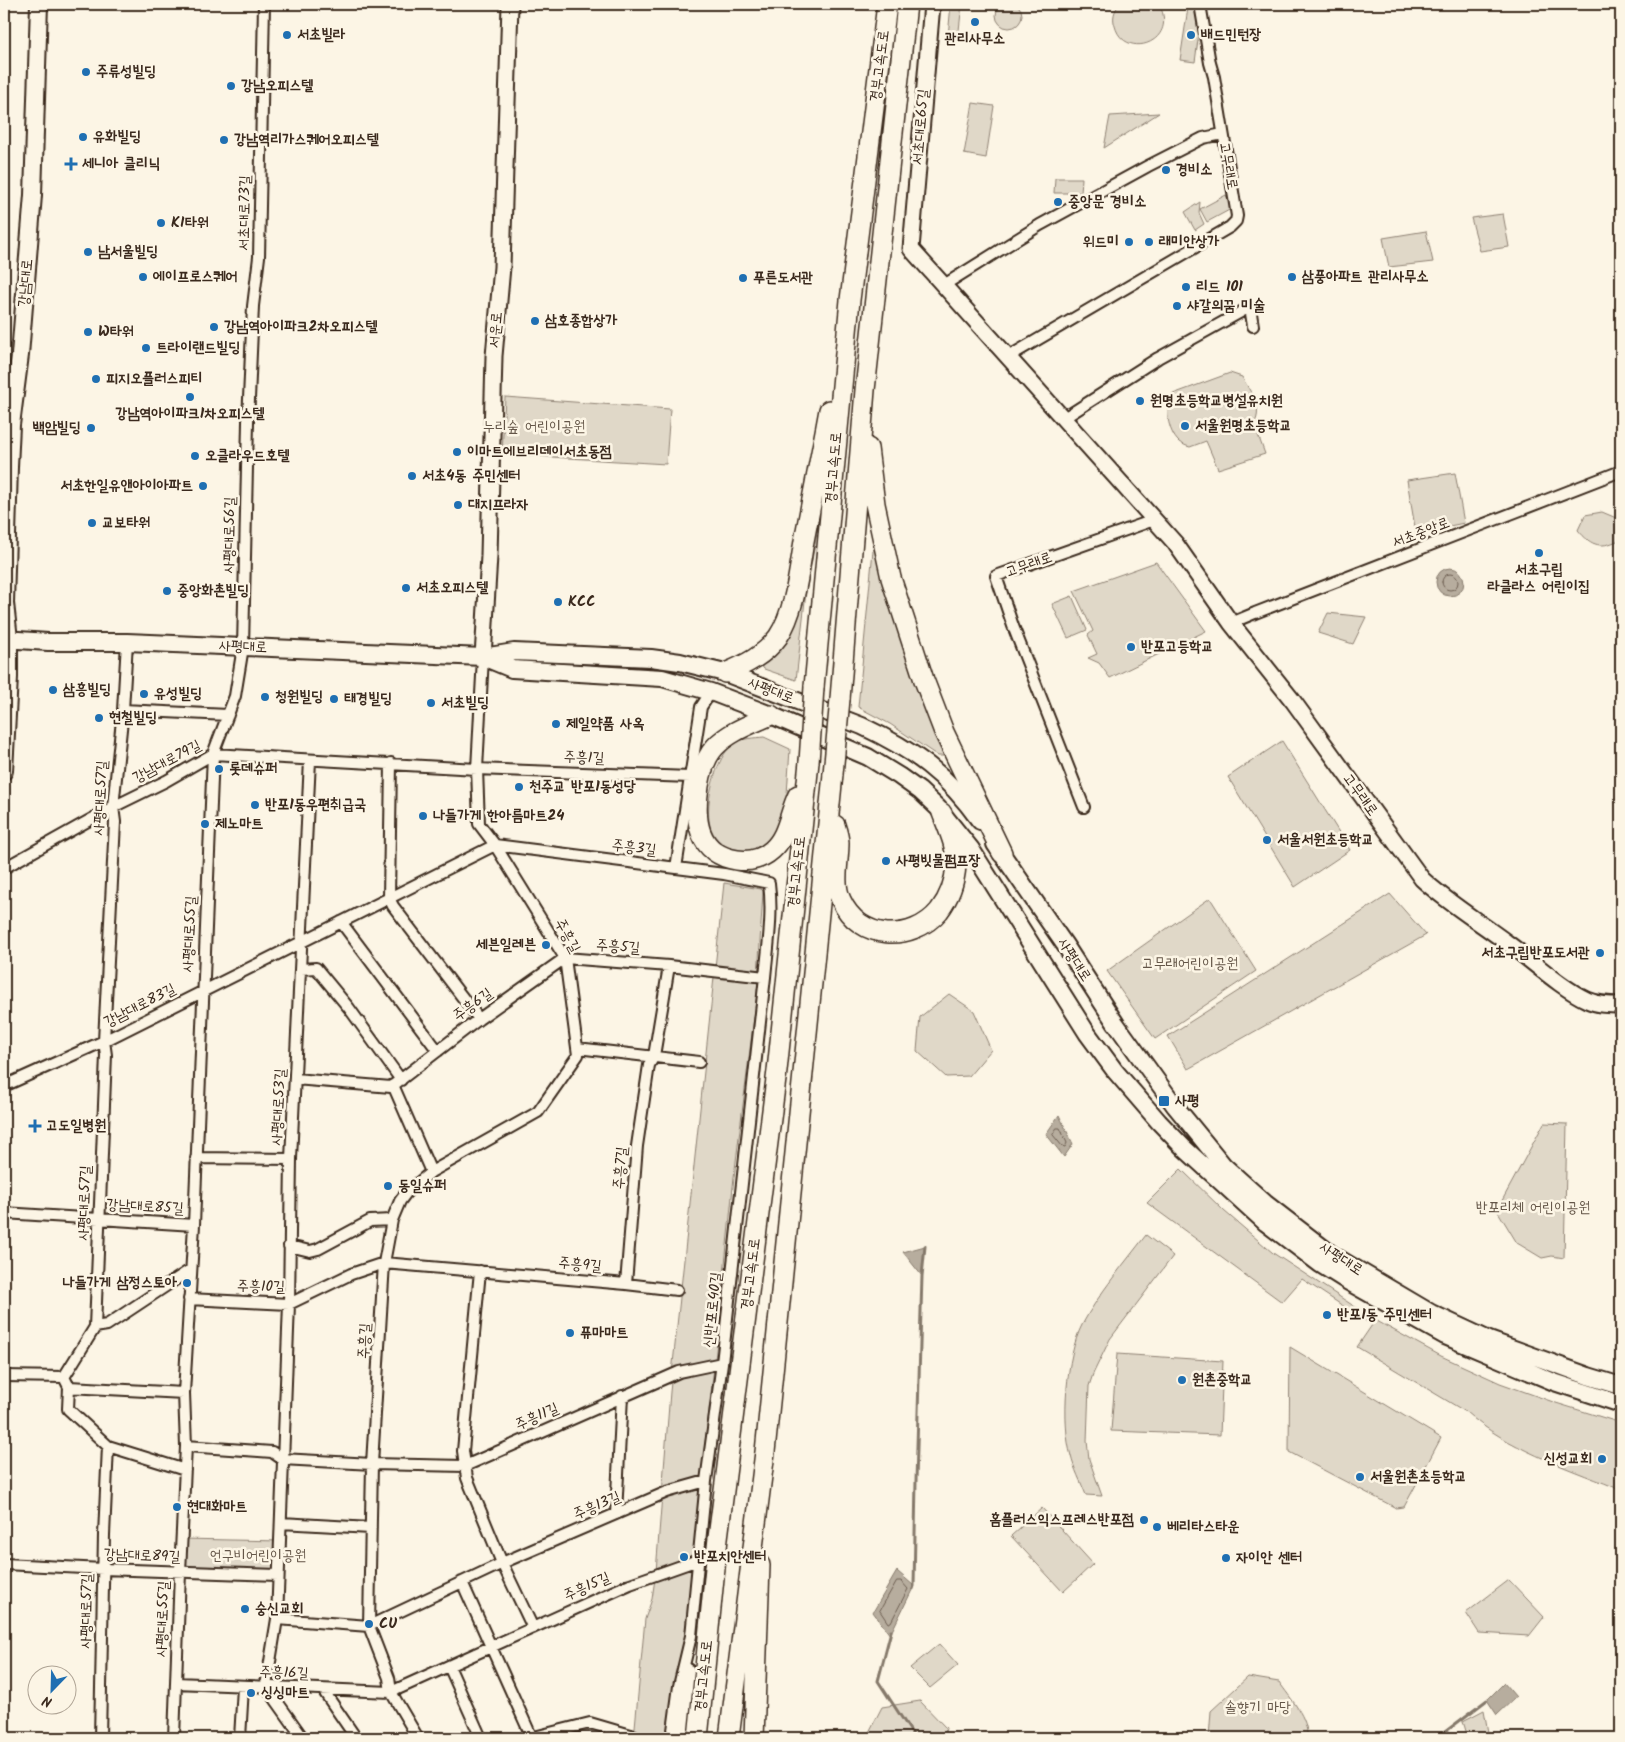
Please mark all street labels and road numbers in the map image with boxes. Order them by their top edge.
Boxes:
street label: 경부고속도로 [864,29,896,103]
street label: 서초대로65길 [906,88,936,166]
street label: 고무래로 [1212,140,1244,192]
street label: 서초대로73길 [232,175,258,251]
street label: 강남대로 [12,258,40,308]
street label: 서운로 [482,311,510,349]
street label: 경부고속도로 [819,431,849,505]
street label: 사평대로56길 [217,496,243,574]
street label: 서초중앙로 [1389,511,1453,555]
street label: 고무래로 [1002,545,1056,585]
street label: 사평대로 [218,634,268,660]
street label: 사평대로 [744,671,798,711]
street label: 강남대로79길 [128,734,206,790]
street label: 주흥1길 [563,745,605,771]
street label: 사평대로57길 [87,760,115,836]
street label: 고무래로 [1336,768,1384,822]
street label: 주흥3길 [610,833,658,863]
street label: 경부고속도로 [781,835,813,909]
street label: 사평대로55길 [176,895,204,973]
street label: 주흥길 [548,914,586,958]
street label: 주흥5길 [595,933,641,961]
street label: 사평대로 [1051,933,1097,987]
street label: 강남대로83길 [100,978,180,1034]
street label: 주흥6길 [448,982,498,1028]
street label: 사평대로53길 [265,1068,293,1146]
street label: 주흥7길 [607,1145,635,1191]
street label: 사평대로57길 [72,1165,98,1241]
street label: 강남대로85길 [106,1193,184,1221]
street label: 사평대로 [1314,1236,1368,1282]
street label: 경부고속도로 [735,1237,767,1311]
street label: 주흥9길 [557,1251,603,1279]
street label: 신반포로40길 [697,1271,729,1349]
street label: 주흥10길 [237,1275,285,1299]
street label: 주흥길 [352,1322,378,1360]
street label: 주흥11길 [511,1397,563,1437]
street label: 주흥13길 [570,1485,624,1527]
street label: 강남대로89길 [103,1543,181,1569]
street label: 주흥15길 [560,1566,614,1608]
street label: 사평대로57길 [74,1573,100,1649]
street label: 사평대로55길 [150,1580,176,1658]
street label: 경부고속도로 [688,1639,720,1713]
street label: 주흥16길 [259,1660,309,1686]

